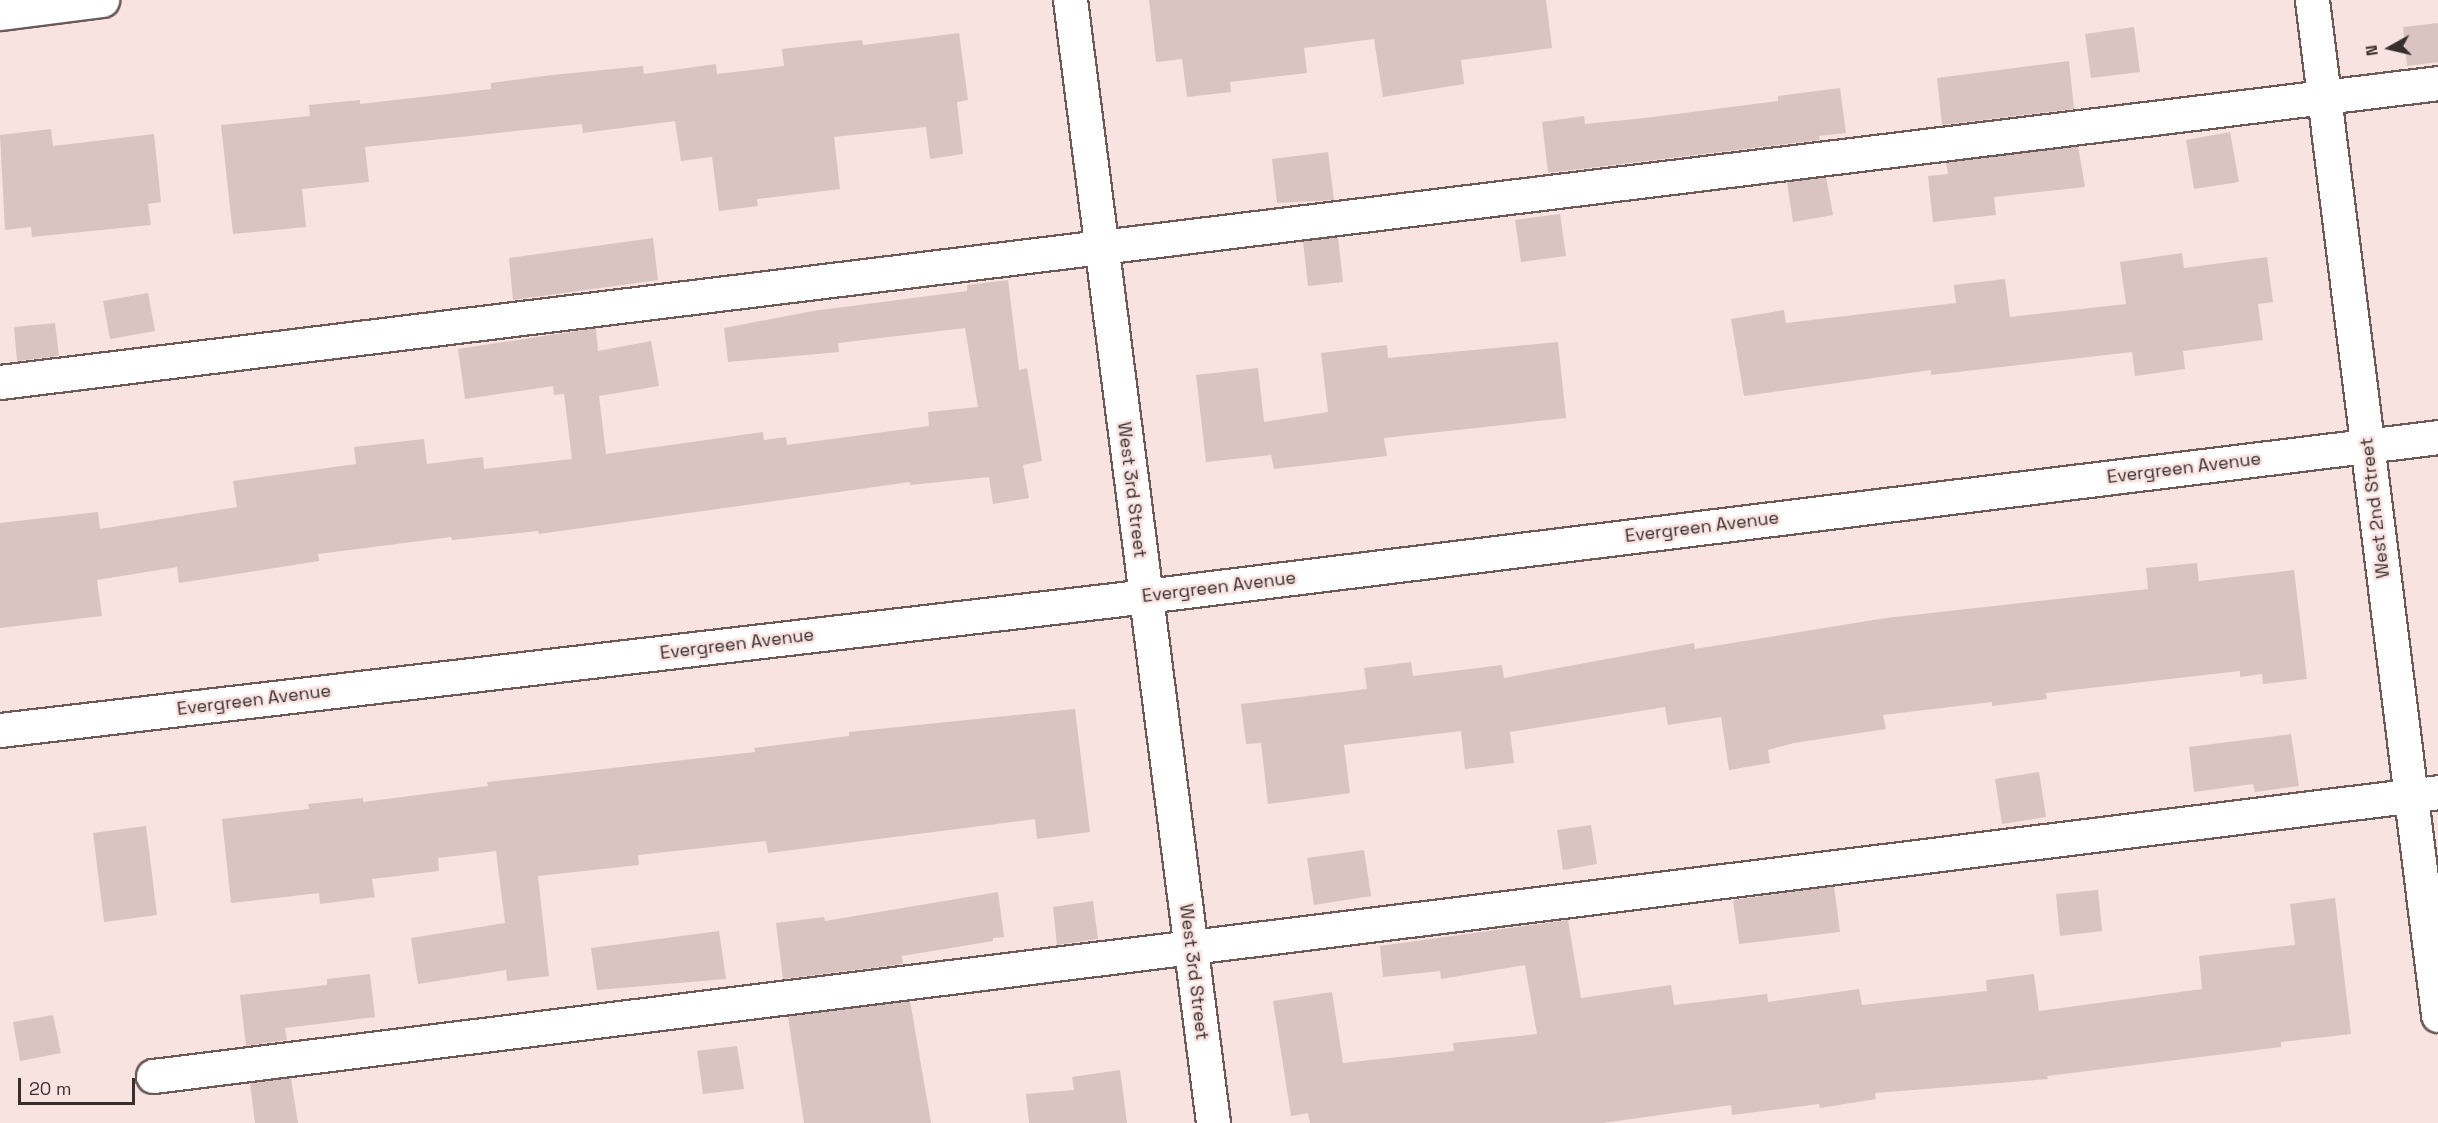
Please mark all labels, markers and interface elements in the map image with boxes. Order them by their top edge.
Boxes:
north arrow [2360,18,2420,78]
text: N [2361,44,2383,57]
street label: West 3rd Street [1113,421,1151,559]
street label: West 2nd Street [2356,436,2394,580]
street label: Evergreen Avenue [2106,448,2262,488]
street label: Evergreen Avenue [1624,507,1780,547]
street label: Evergreen Avenue [1141,567,1297,607]
street label: Evergreen Avenue [659,624,815,664]
street label: Evergreen Avenue [176,680,332,720]
street label: West 3rd Street [1175,903,1213,1041]
scale bar [21,1066,138,1104]
text: 20 m [29,1077,72,1100]

